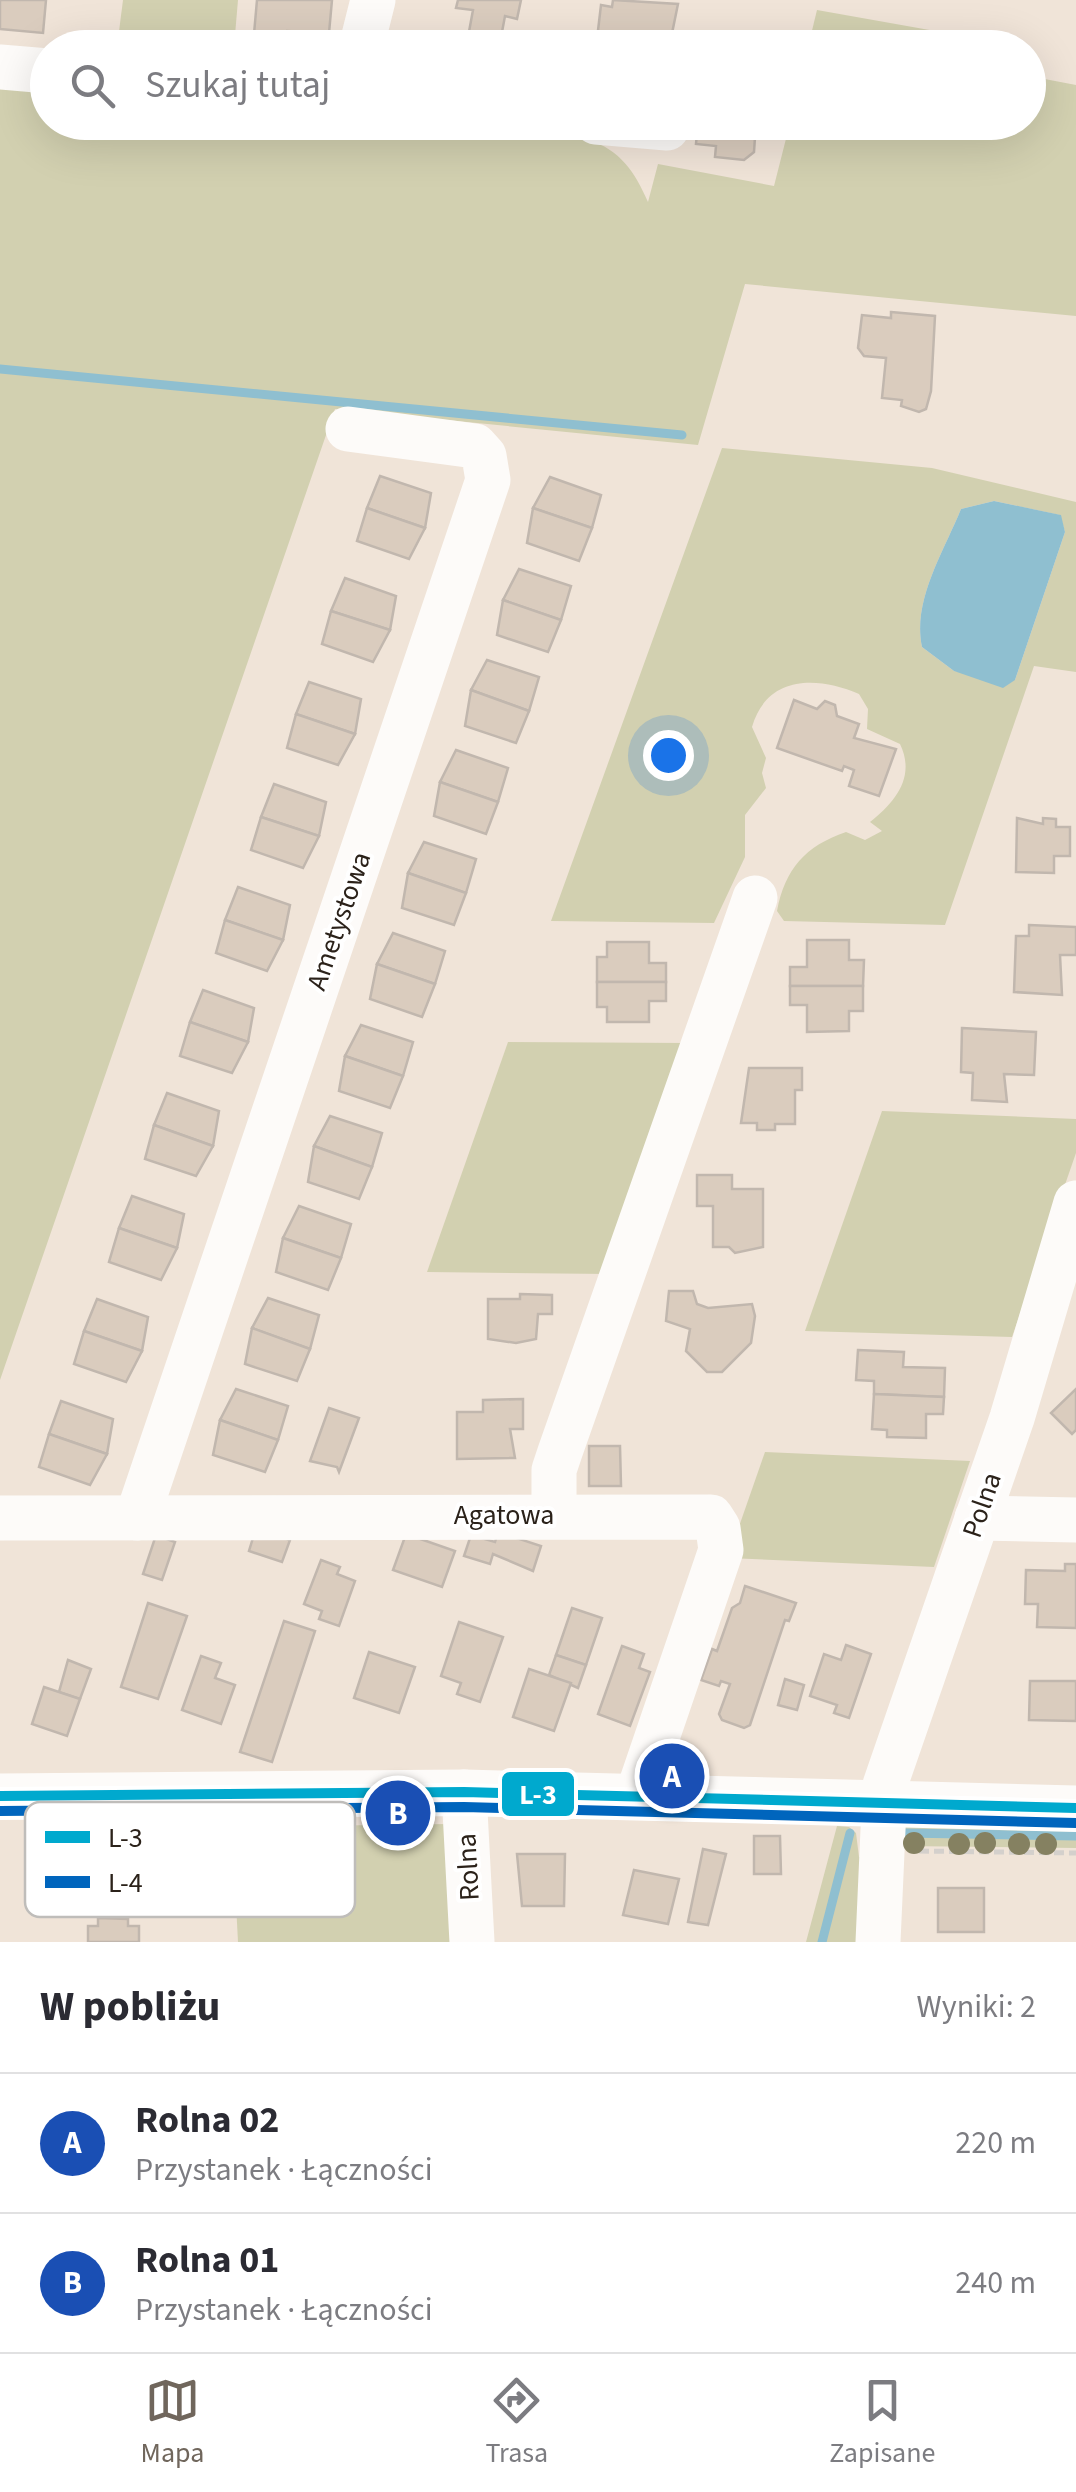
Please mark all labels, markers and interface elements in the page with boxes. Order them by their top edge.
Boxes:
search box [30,30,1046,140]
icon: search [65,58,120,113]
text: Szukaj tutaj [145,58,330,112]
your location [643,730,694,781]
street label: Ametystowa [297,846,381,996]
street label: Polna [952,1467,1012,1543]
street label: Agatowa [454,1495,554,1535]
pin: A [640,1738,704,1814]
line badge: L-3 [500,1770,576,1818]
text: L-3 [519,1775,557,1815]
pin: B [366,1776,430,1850]
legend [25,1802,355,1917]
text: L-3 [108,1818,143,1858]
street label: Rolna [446,1832,490,1902]
text: L-4 [108,1863,143,1903]
text: W pobliżu [40,1977,220,2037]
text: Wyniki: 2 [917,1984,1036,2030]
text: Rolna 02 [135,2093,279,2147]
text: A [63,2120,82,2166]
text: 220 m [955,2120,1036,2166]
text: Przystanek · Łączności [135,2147,433,2193]
text: Rolna 01 [135,2233,279,2287]
text: B [63,2260,82,2306]
text: 240 m [955,2260,1036,2306]
text: Przystanek · Łączności [135,2287,433,2333]
tab: Mapa [141,2373,204,2473]
tab: Trasa [485,2373,548,2473]
tab: Zapisane [829,2373,935,2473]

